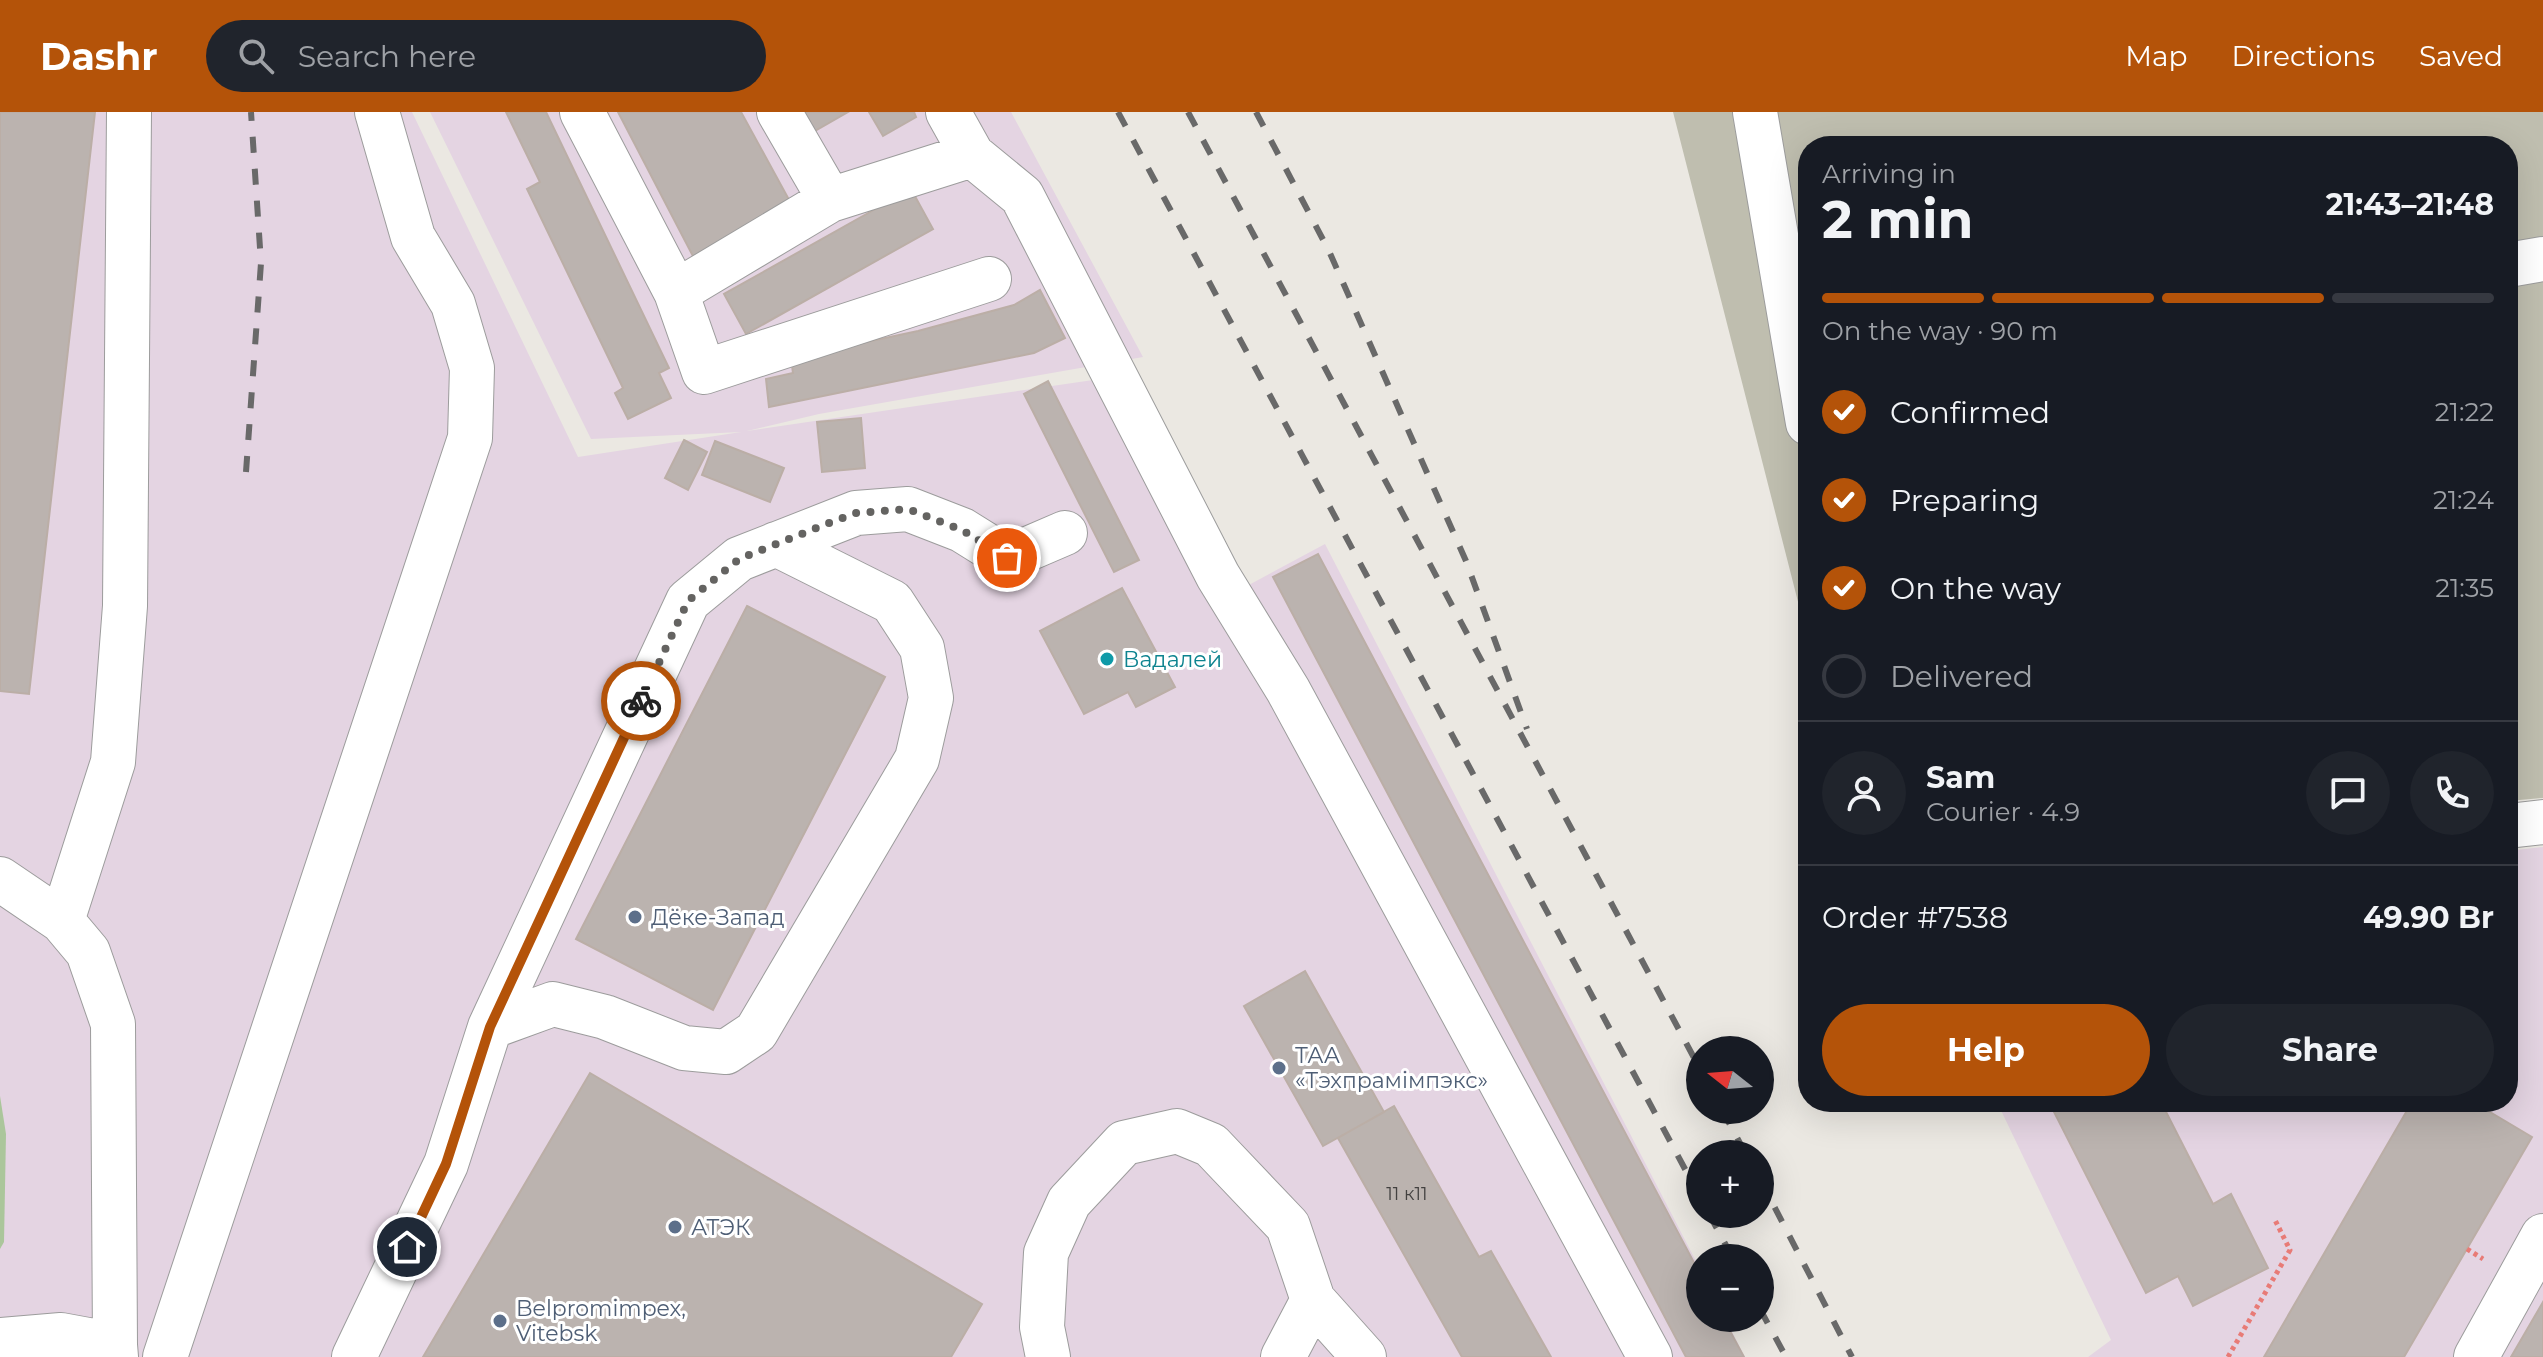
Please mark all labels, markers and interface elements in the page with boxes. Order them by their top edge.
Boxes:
search box [206,20,766,92]
text: Dashr [40,33,158,80]
icon: search [234,34,278,78]
text: Search here [298,38,476,75]
text: Map [2125,39,2187,73]
text: Directions [2231,39,2375,73]
text: Saved [2419,39,2503,73]
text: Arriving in [1822,158,1956,190]
text: 21:43–21:48 [2326,186,2494,223]
text: 2 min [1822,188,1974,251]
text: On the way · 90 m [1822,315,2058,347]
icon: check [1822,390,1866,434]
text: Confirmed [1890,394,2050,431]
text: 21:22 [2435,396,2494,428]
icon: check [1822,478,1866,522]
text: Preparing [1890,482,2039,519]
text: 21:24 [2433,484,2494,516]
pin [973,524,1041,592]
icon: bag [985,536,1029,580]
icon: check [1822,566,1866,610]
text: On the way [1890,570,2061,607]
text: 21:35 [2435,572,2494,604]
place label: Вадалей [1123,646,1222,673]
marker: Вадалей [1098,650,1116,668]
text: Delivered [1890,658,2033,695]
courier [601,661,681,741]
icon: bike [619,679,663,723]
button: person [1822,751,1906,835]
button: chat [2306,751,2390,835]
button: phone [2410,751,2494,835]
text: Sam [1926,759,1995,796]
text: Courier · 4.9 [1926,796,2080,828]
text: Order #7538 [1822,899,2008,936]
text: 49.90 Br [2363,899,2494,936]
place label: Дёке-Запад [651,904,785,931]
marker: Дёке-Запад [626,908,644,926]
button: Help [1822,1004,2150,1096]
button: Share [2166,1004,2494,1096]
north arrow [1686,1036,1774,1124]
map controls [1686,1036,1774,1332]
place label: ТАА «Тэхпрамімпэкс» [1295,1042,1488,1094]
marker: ТАА «Тэхпрамімпэкс» [1270,1059,1288,1077]
button: + [1686,1140,1774,1228]
house number: 11 к11 [1386,1183,1428,1205]
pin [373,1213,441,1281]
place label: АТЭК [691,1214,751,1241]
marker: АТЭК [666,1218,684,1236]
icon: home [385,1225,429,1269]
button: − [1686,1244,1774,1332]
place label: Belpromimpex, Vitebsk [516,1295,686,1347]
marker: Belpromimpex, Vitebsk [491,1312,509,1330]

